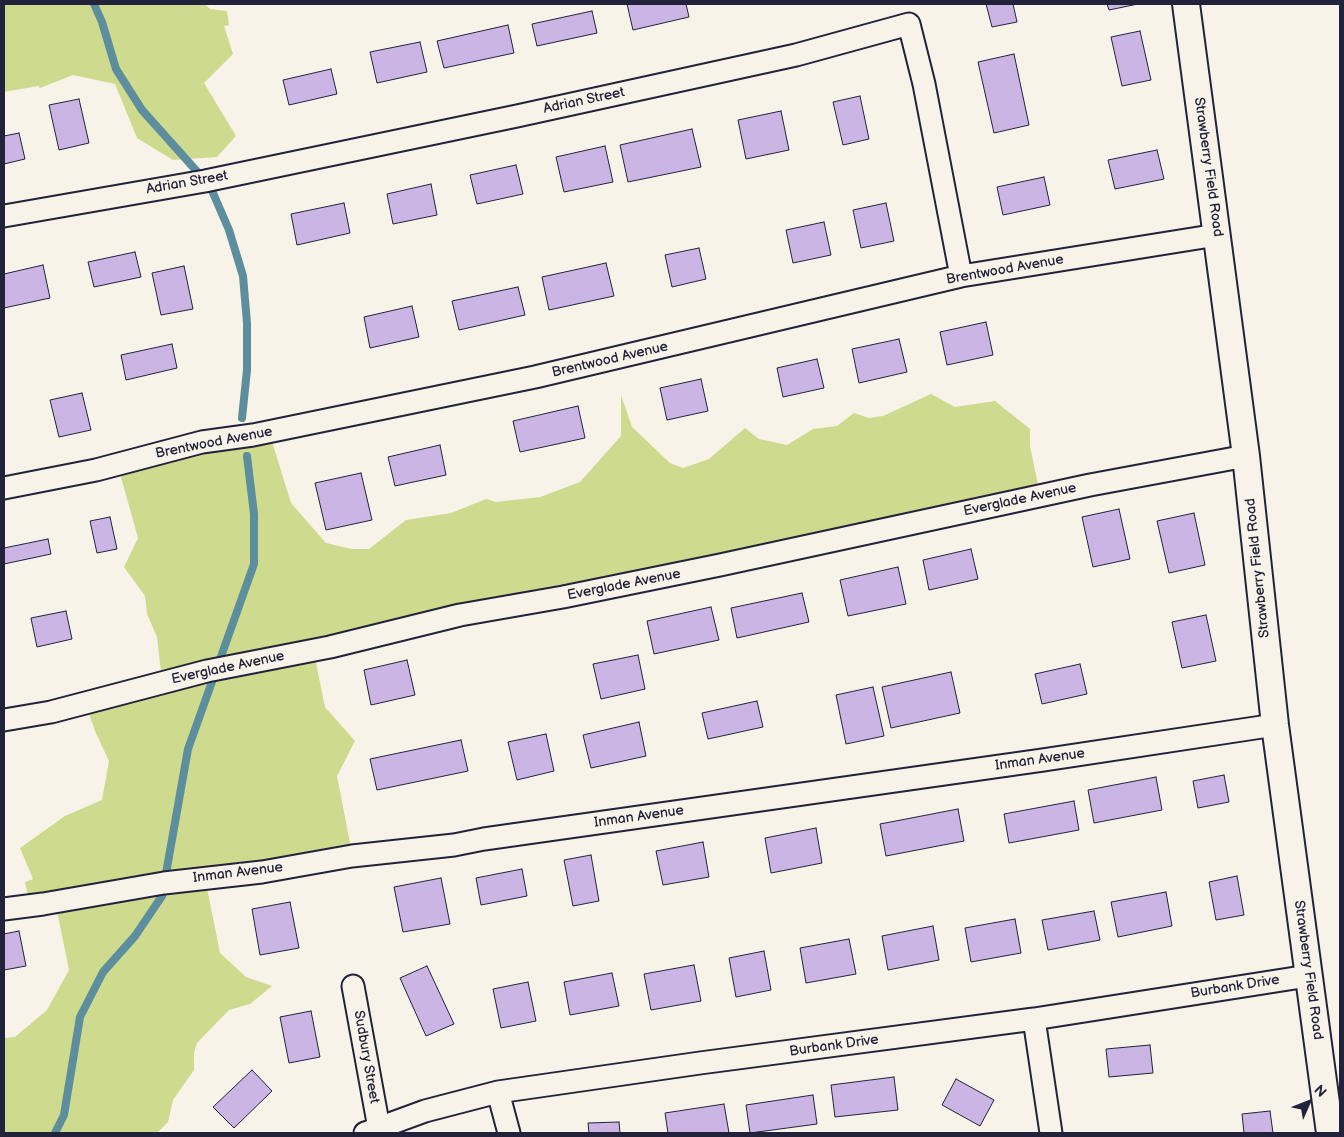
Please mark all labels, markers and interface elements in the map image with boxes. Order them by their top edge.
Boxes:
street label: Adrian Street [542,84,626,118]
street label: Strawberry Field Road [1190,96,1226,238]
street label: Adrian Street [145,168,229,198]
street label: Brentwood Avenue [945,251,1065,289]
street label: Brentwood Avenue [550,338,670,382]
street label: Brentwood Avenue [154,423,274,463]
street label: Everglade Avenue [962,480,1078,520]
street label: Strawberry Field Road [1242,497,1274,639]
street label: Everglade Avenue [566,566,682,604]
street label: Everglade Avenue [170,648,286,688]
street label: Inman Avenue [994,745,1086,775]
street label: Inman Avenue [593,802,685,832]
street label: Inman Avenue [192,859,284,887]
street label: Strawberry Field Road [1290,899,1326,1041]
street label: Burbank Drive [1189,972,1281,1002]
street label: Sudbury Street [350,1009,382,1105]
street label: Burbank Drive [788,1031,880,1061]
north arrow [1284,1077,1334,1127]
text: N [1310,1082,1330,1101]

